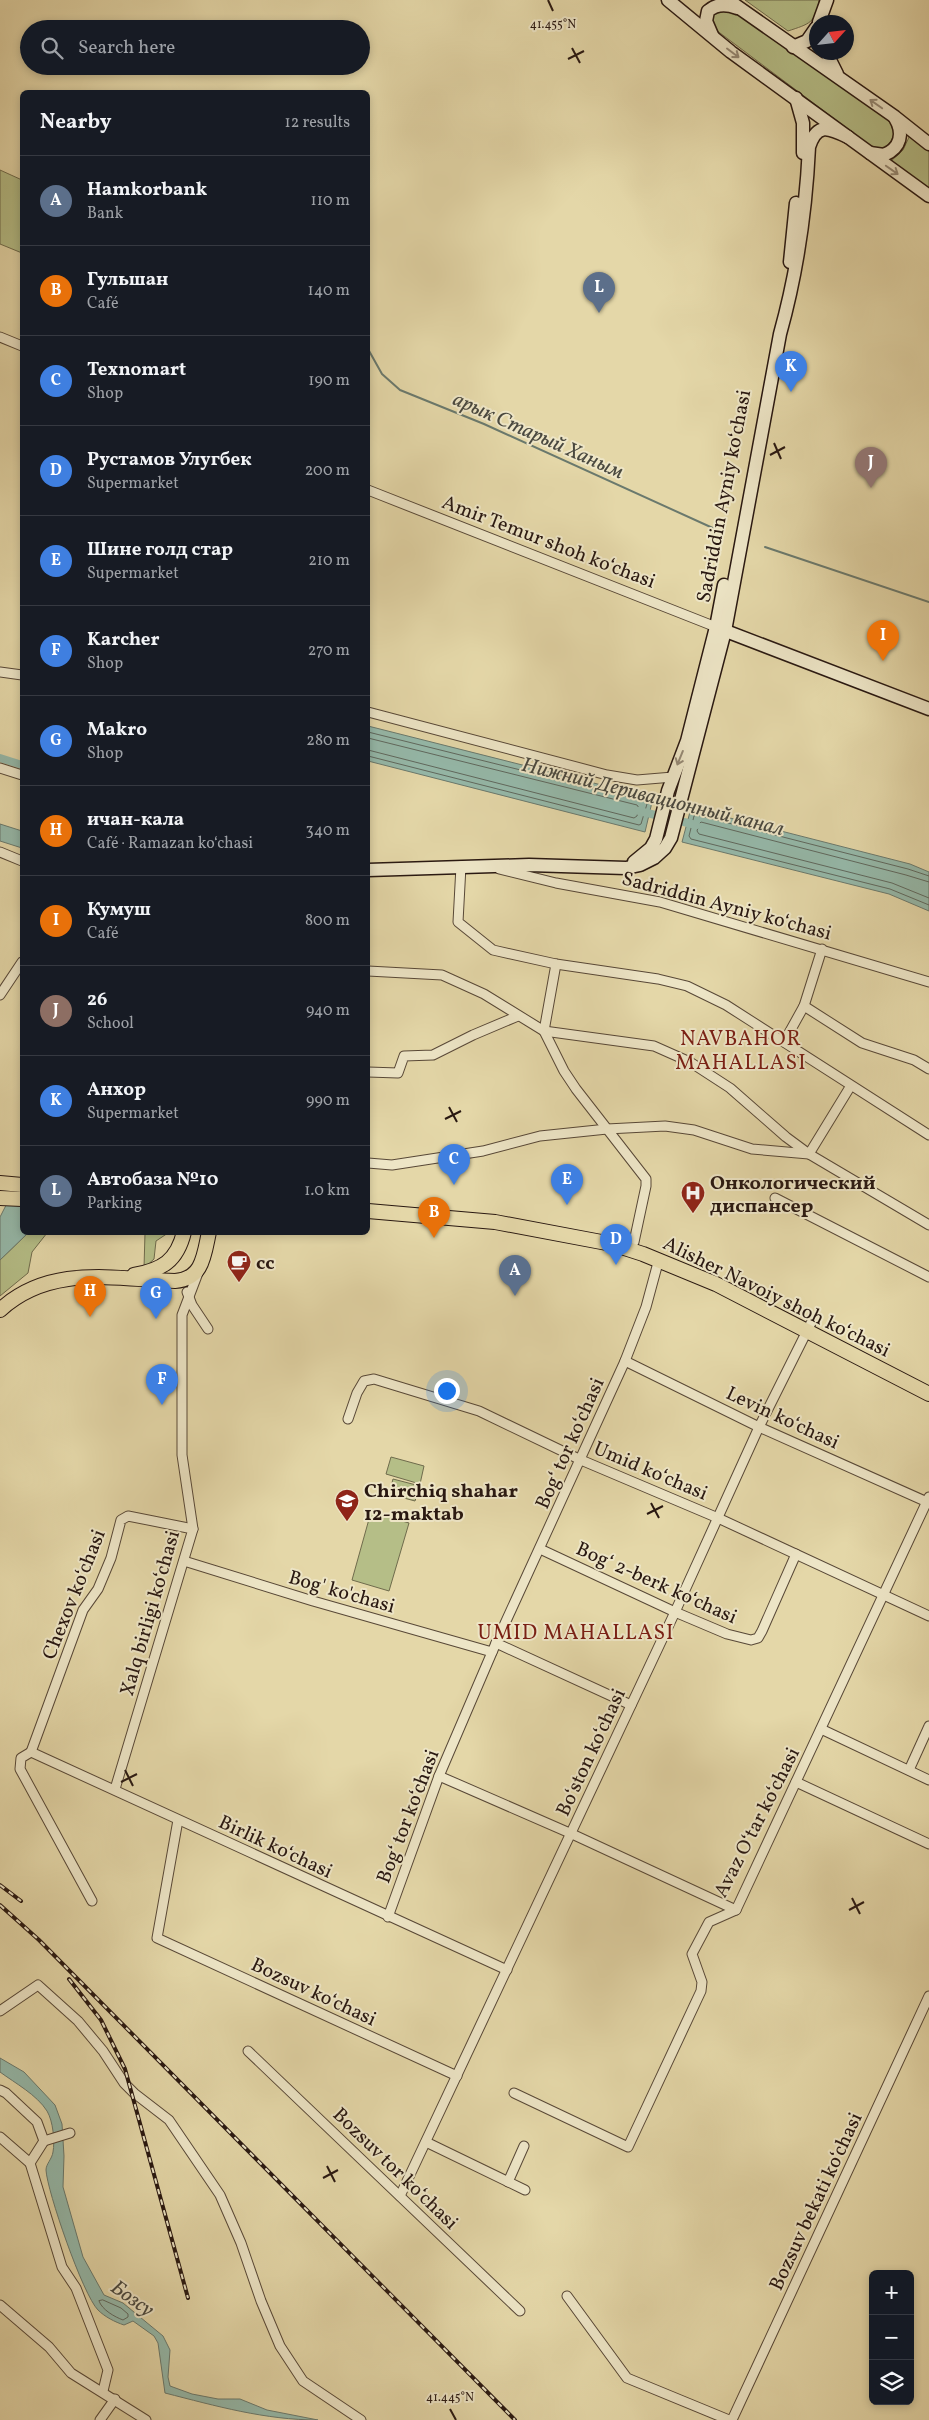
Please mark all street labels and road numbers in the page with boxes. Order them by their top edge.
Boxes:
street label: Sadriddin Ayniy ko‘chasi [691,388,759,605]
street label: Amir Temur shoh ko‘chasi [437,489,659,597]
street label: Sadriddin Ayniy ko‘chasi [618,865,835,948]
street label: Alisher Navoiy shoh koʻchasi [658,1230,895,1365]
street label: Bog‘ tor ko‘chasi [529,1374,612,1514]
street label: Levin ko‘chasi [721,1380,843,1457]
street label: Umid ko‘chasi [589,1435,712,1509]
street label: Chexov ko‘chasi [36,1526,114,1664]
street label: Xalq birligi ko‘chasi [114,1528,188,1700]
street label: Bog‘ 2-berk ko‘chasi [571,1536,741,1632]
street label: Bog' ko'chasi [285,1564,398,1621]
street label: Bo‘ston ko‘chasi [550,1684,634,1821]
street label: Avaz O‘tar ko‘chasi [708,1743,808,1903]
street label: Bog‘ tor ko‘chasi [370,1746,447,1888]
street label: Birlik ko‘chasi [214,1809,337,1886]
street label: Bozsuv ko‘chasi [246,1951,380,2034]
street label: Bozsuv tor ko‘chasi [325,2102,464,2237]
street label: Bozsuv bekati ko‘chasi [763,2108,870,2295]

